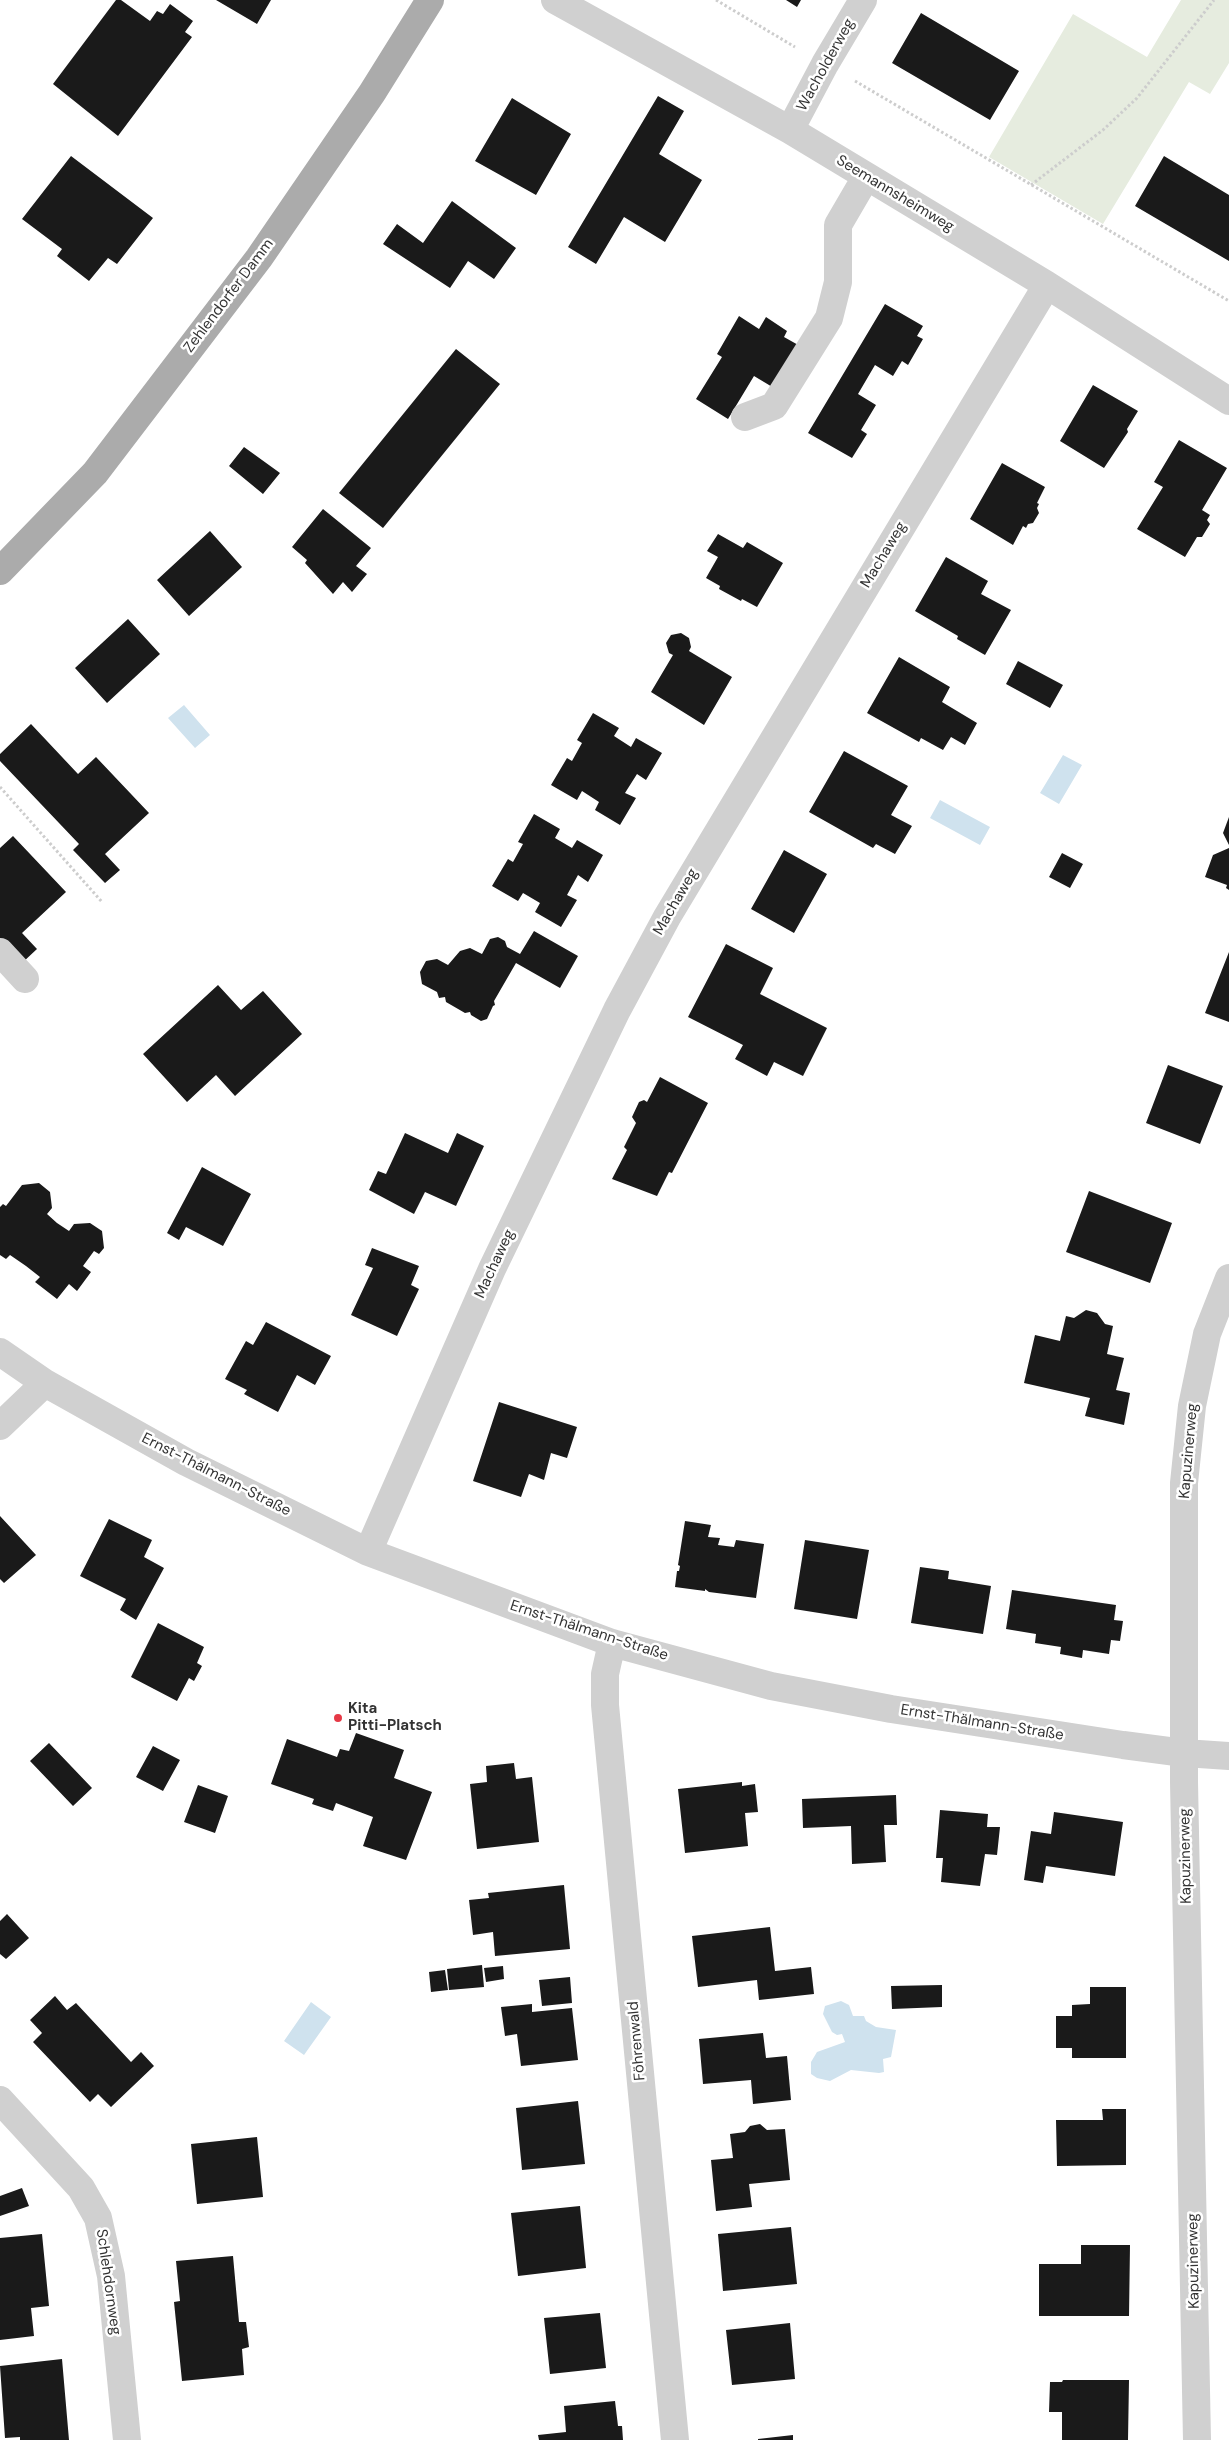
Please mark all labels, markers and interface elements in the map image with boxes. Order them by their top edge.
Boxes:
street label: Wacholderweg [793,16,859,114]
street label: Seemannsheimweg [833,152,957,236]
street label: Zehlendorfer Damm [180,236,278,356]
street label: Machaweg [857,519,911,591]
street label: Machaweg [650,865,702,939]
street label: Machaweg [471,1227,519,1301]
street label: Kapuzinerweg [1176,1403,1202,1499]
street label: Ernst-Thälmann-Straße [138,1430,294,1520]
street label: Ernst-Thälmann-Straße [508,1597,670,1665]
place label: Kita Pitti-Platsch [348,1700,442,1735]
street label: Ernst-Thälmann-Straße [899,1701,1065,1745]
marker: Kita Pitti-Platsch [332,1712,344,1724]
street label: Kapuzinerweg [1176,1808,1196,1904]
street label: Föhrenwald [625,2001,649,2081]
street label: Kapuzinerweg [1184,2213,1204,2309]
street label: Schlehdornweg [92,2228,124,2336]

